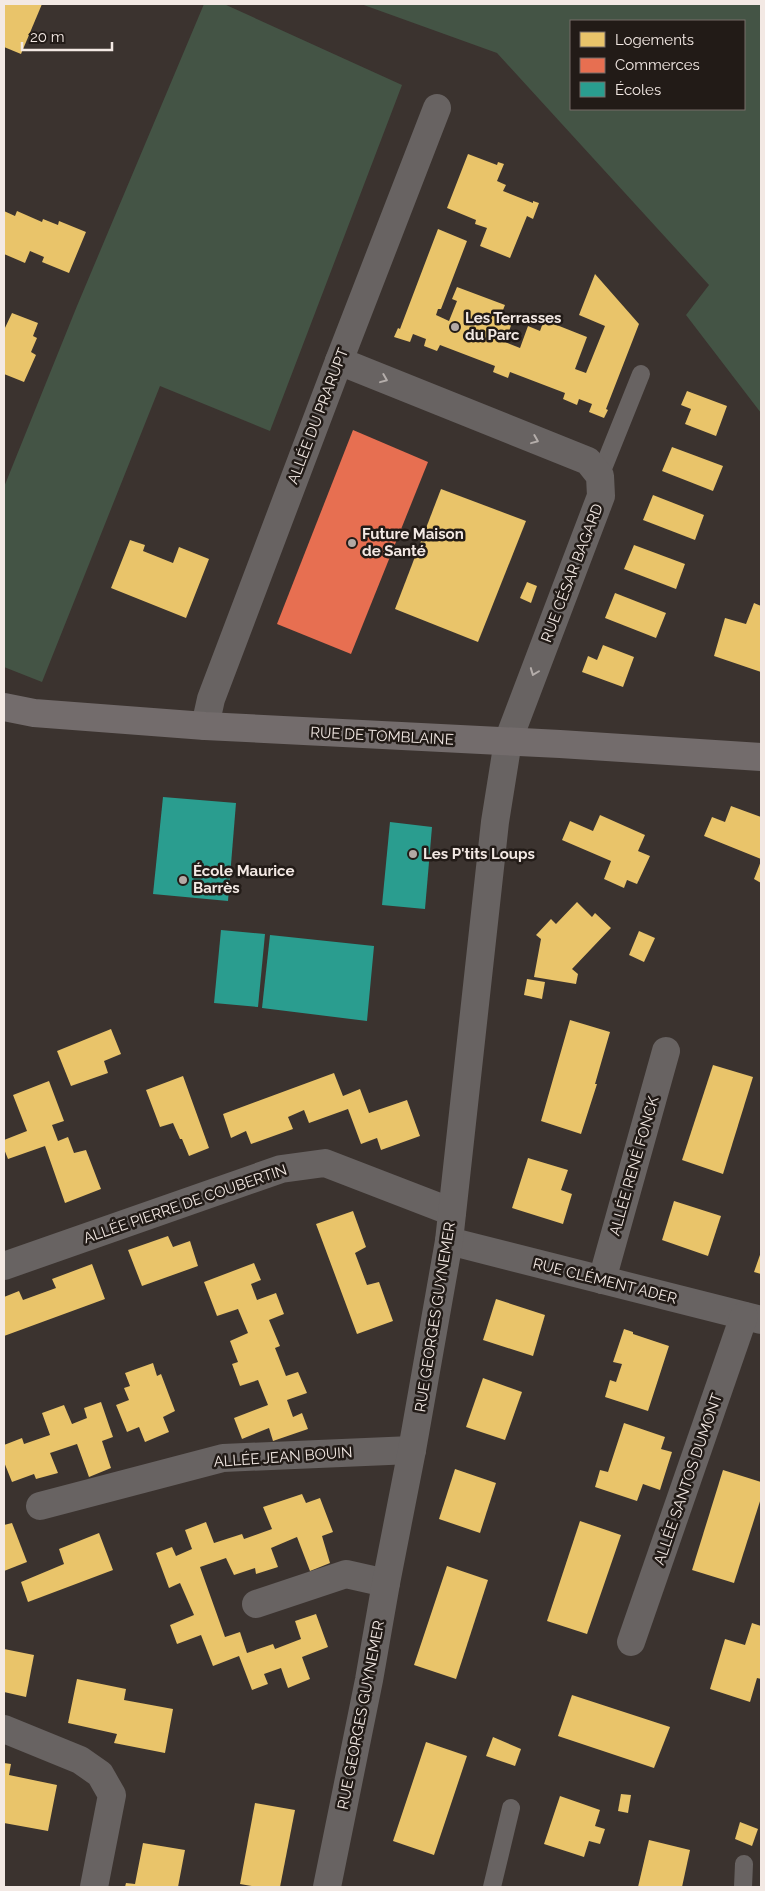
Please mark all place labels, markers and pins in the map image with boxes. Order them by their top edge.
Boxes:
place label: Les Terrasses du Parc [465,309,561,344]
marker: Les Terrasses du Parc [449,321,461,333]
place label: Future Maison de Santé [362,525,464,560]
marker: Future Maison de Santé [346,537,358,549]
place label: Les P'tits Loups [423,845,535,863]
marker: Les P'tits Loups [407,848,419,860]
place label: École Maurice Barrès [193,862,294,897]
marker: École Maurice Barrès [177,874,189,886]

